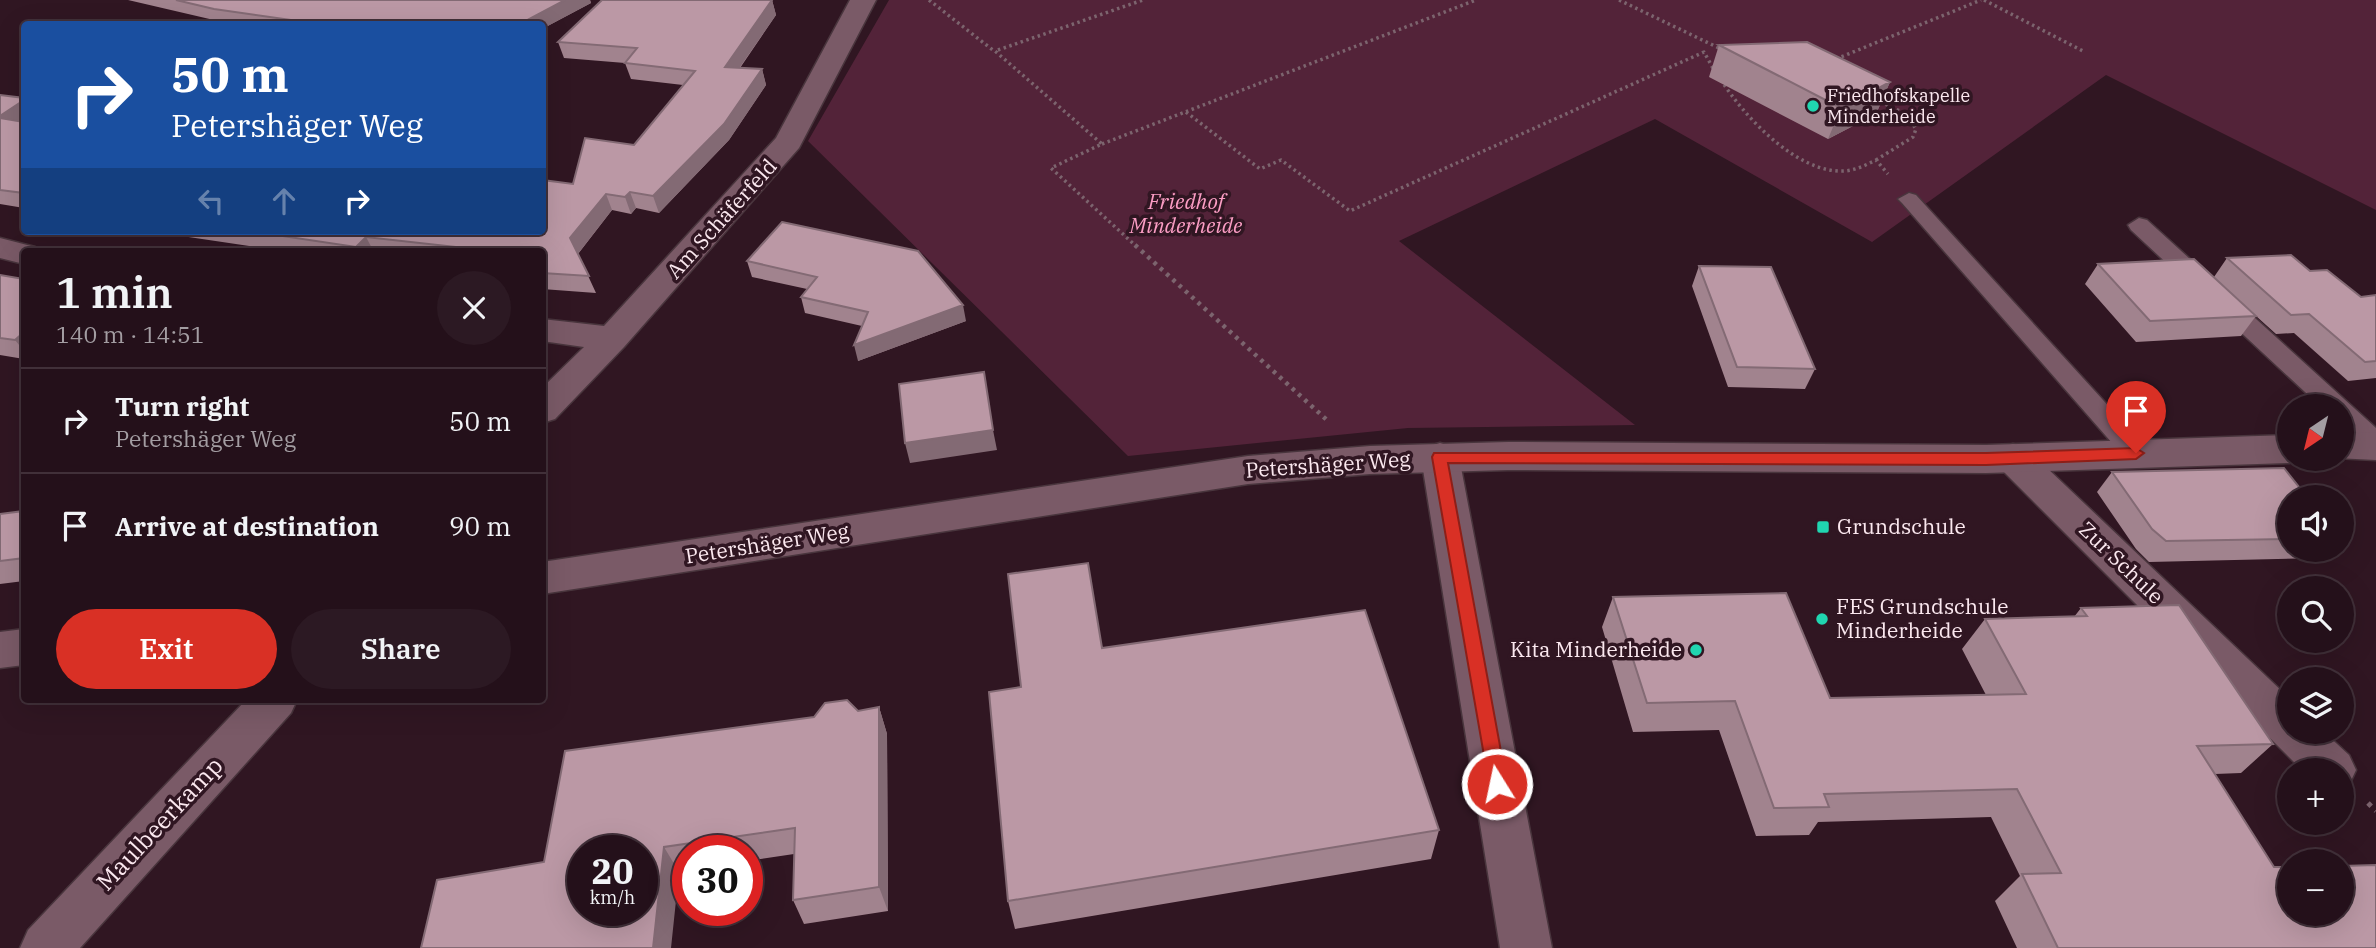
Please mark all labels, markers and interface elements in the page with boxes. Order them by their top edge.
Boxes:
text: 50 m [171,42,289,105]
icon: right [56,49,147,140]
place label: Friedhofskapelle Minderheide [1827,84,1970,128]
marker: Friedhofskapelle Minderheide [1805,98,1821,114]
text: Petershäger Weg [171,104,423,146]
street label: Am Schäferfeld [660,152,783,284]
icon: left [192,182,230,220]
icon: ahead [265,182,303,220]
icon: right [338,182,376,220]
park label: Friedhof Minderheide [1129,187,1243,239]
text: 1 min [56,265,173,320]
button: close [437,271,511,345]
text: 140 m · 14:51 [56,319,205,349]
pin [2106,381,2166,453]
text: Turn right [115,389,249,423]
icon: arrive [2117,392,2155,430]
north arrow [2277,394,2354,471]
map controls [2277,394,2354,926]
icon: right [56,402,94,440]
text: 50 m [449,404,511,438]
text: Petershäger Weg [115,423,296,453]
street label: Petershäger Weg [1244,444,1412,484]
button: sound [2277,485,2354,562]
icon: arrive [56,507,94,545]
text: Arrive at destination [115,509,379,543]
text: 90 m [449,509,511,543]
place label: Grundschule [1837,512,1966,540]
street label: Zur Schule [2073,515,2170,610]
street label: Petershäger Weg [683,516,851,570]
marker: Grundschule [1815,519,1831,535]
button: search [2277,576,2354,653]
place label: FES Grundschule Minderheide [1836,592,2009,644]
button: Exit [56,609,277,689]
button: Share [291,609,511,689]
marker: FES Grundschule Minderheide [1814,611,1830,627]
place label: Kita Minderheide [1510,635,1682,663]
marker: Kita Minderheide [1688,642,1704,658]
button: layers [2277,667,2354,744]
position arrow [1460,747,1534,821]
street label: Maulbeerkamp [89,750,229,897]
button: + [2277,758,2354,835]
speed limit sign: 30 [672,835,763,926]
text: 20 [591,848,634,894]
button: − [2277,849,2354,926]
text: km/h [590,886,635,909]

